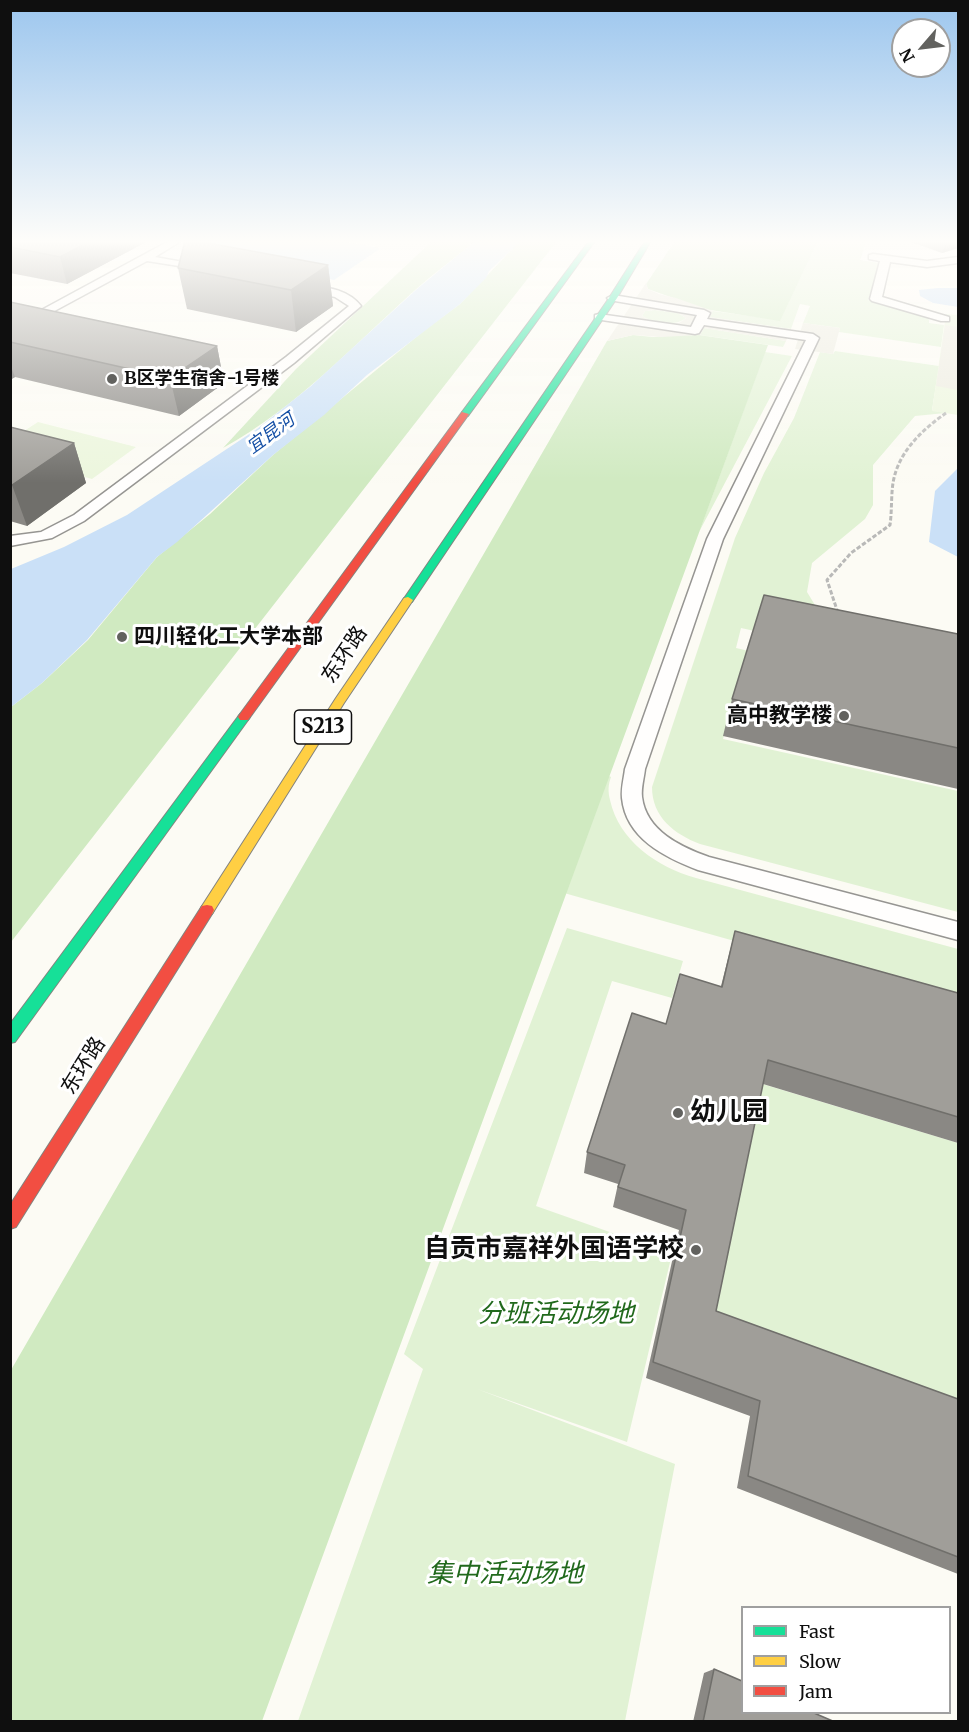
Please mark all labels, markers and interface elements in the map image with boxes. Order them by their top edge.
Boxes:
north arrow [891,18,951,78]
text: N [895,45,919,66]
place label: B区学生宿舍-1号楼 [124,368,279,390]
marker: B区学生宿舍-1号楼 [105,372,119,386]
water label: 宜昆河 [243,409,299,459]
street label: 东环路 [317,622,373,688]
place label: 四川轻化工大学本部 [134,624,323,650]
marker: 四川轻化工大学本部 [115,630,129,644]
place label: 高中教学楼 [727,703,832,729]
marker: 高中教学楼 [837,709,851,723]
road number: S213 [294,710,352,744]
street label: 东环路 [57,1033,111,1099]
place label: 幼儿园 [690,1097,768,1129]
marker: 幼儿园 [671,1106,685,1120]
place label: 自贡市嘉祥外国语学校 [424,1234,684,1266]
marker: 自贡市嘉祥外国语学校 [689,1243,703,1257]
park label: 分班活动场地 [478,1299,634,1331]
park label: 集中活动场地 [427,1559,583,1591]
legend [741,1606,951,1714]
text: Fast [799,1620,835,1643]
text: Slow [799,1650,841,1673]
text: Jam [799,1680,833,1703]

